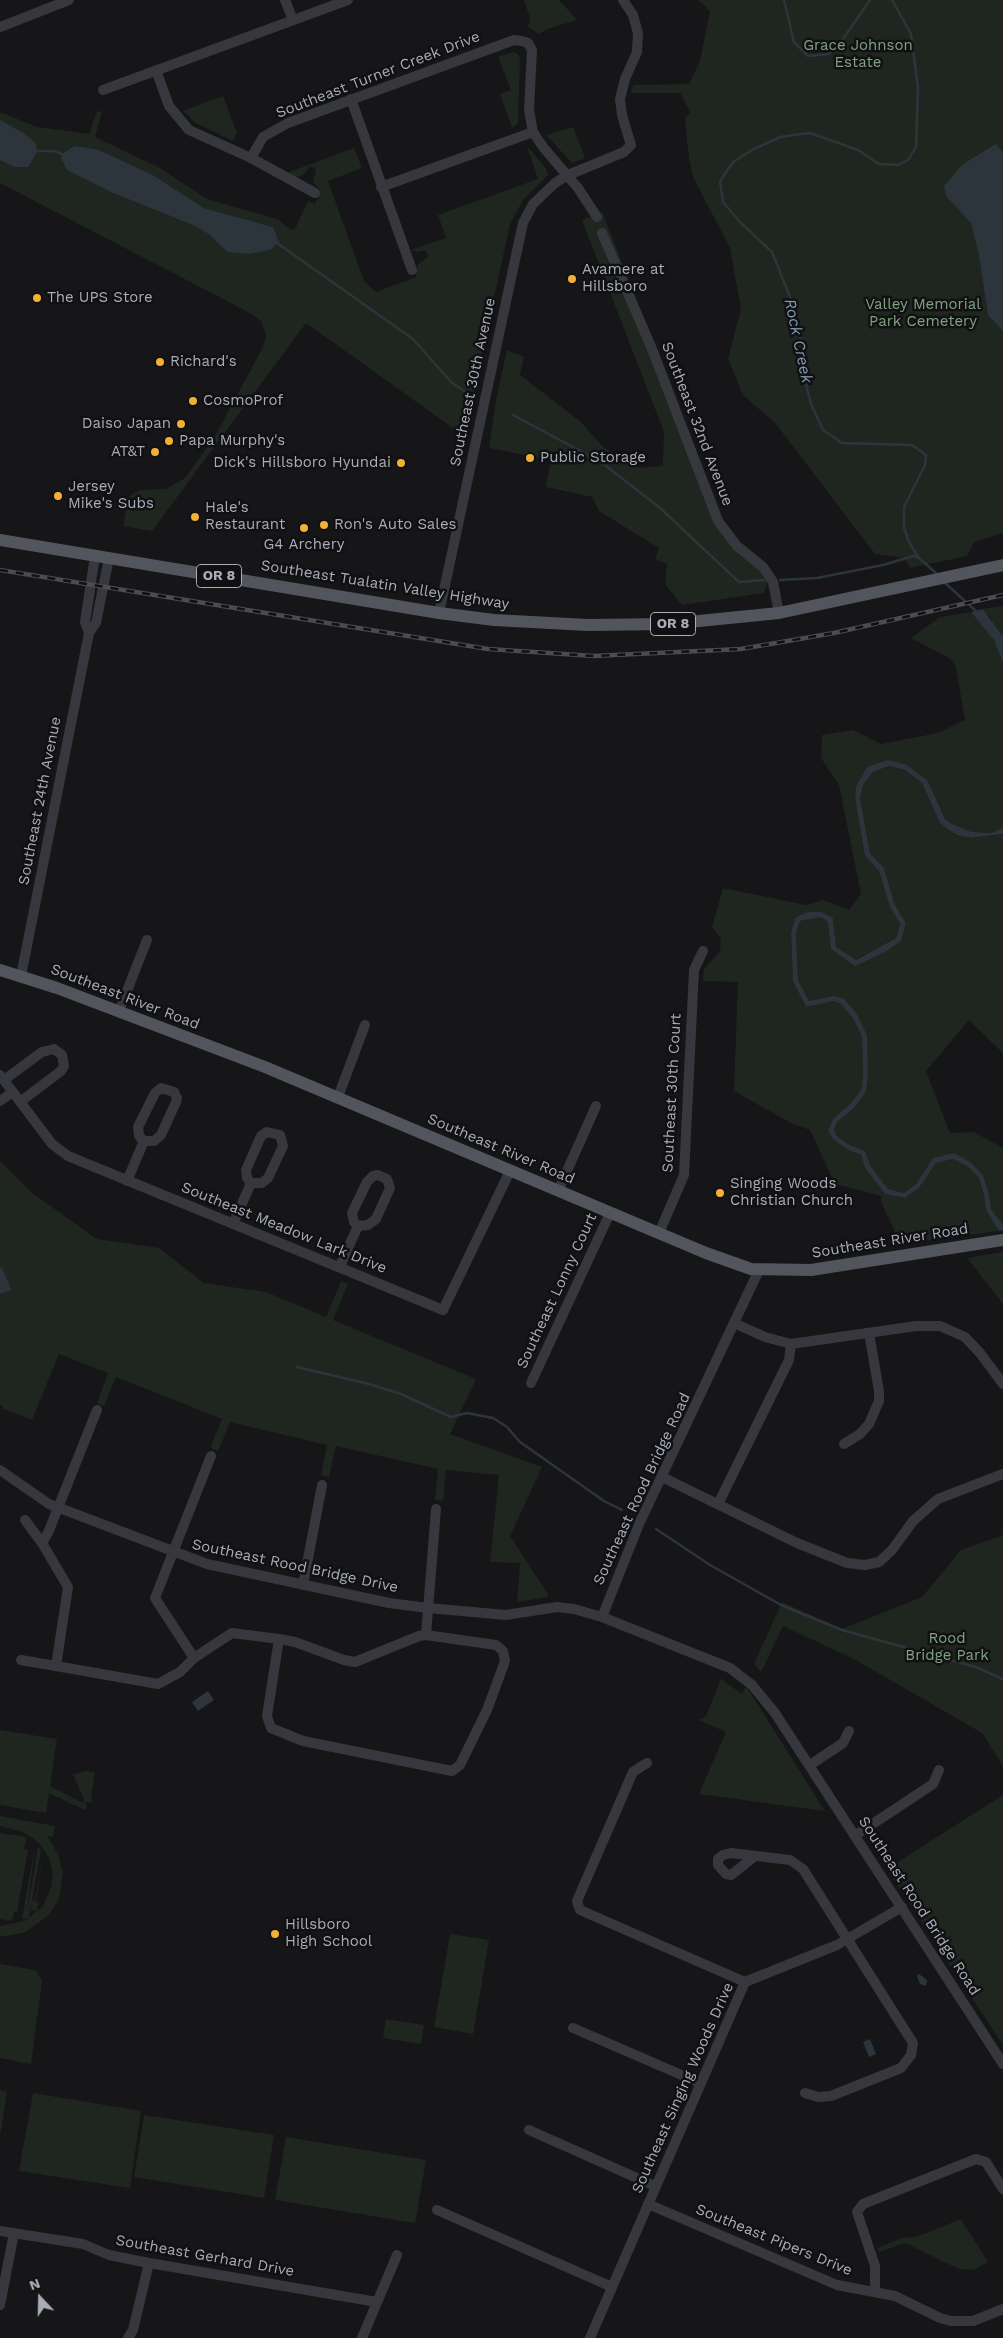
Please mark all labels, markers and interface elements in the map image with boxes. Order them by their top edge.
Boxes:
street label: Southeast Turner Creek Drive [274,28,482,122]
park label: Grace Johnson Estate [803,37,913,72]
place label: Avamere at Hillsboro [582,261,665,296]
marker: Avamere at Hillsboro [566,273,578,285]
place label: The UPS Store [47,289,153,307]
marker: The UPS Store [31,292,43,304]
street label: Southeast 30th Avenue [446,296,500,468]
park label: Valley Memorial Park Cemetery [865,296,981,331]
water label: Rock Creek [780,297,816,385]
street label: Southeast 32nd Avenue [657,339,737,509]
place label: Richard's [170,353,237,371]
marker: Richard's [154,356,166,368]
place label: CosmoProf [203,392,283,410]
marker: CosmoProf [187,395,199,407]
place label: Daiso Japan [82,415,171,433]
marker: Daiso Japan [175,418,187,430]
place label: Papa Murphy's [179,432,285,450]
marker: Papa Murphy's [163,435,175,447]
place label: AT&T [111,443,145,461]
marker: AT&T [149,446,161,458]
place label: Public Storage [540,449,646,467]
marker: Public Storage [524,452,536,464]
place label: Dick's Hillsboro Hyundai [213,454,391,472]
marker: Dick's Hillsboro Hyundai [395,457,407,469]
place label: Jersey Mike's Subs [68,478,154,513]
marker: Jersey Mike's Subs [52,490,64,502]
place label: Hale's Restaurant [205,499,285,534]
marker: Hale's Restaurant [189,511,201,523]
place label: Ron's Auto Sales [334,516,457,534]
marker: Ron's Auto Sales [318,519,330,531]
marker: G4 Archery [298,522,310,534]
place label: G4 Archery [263,536,345,554]
street label: Southeast Tualatin Valley Highway [260,556,510,614]
road number: OR 8 [196,564,242,588]
road number: OR 8 [650,612,696,636]
street label: Southeast 24th Avenue [15,715,65,887]
street label: Southeast River Road [48,960,202,1034]
street label: Southeast 30th Court [659,1013,685,1173]
street label: Southeast River Road [425,1110,577,1188]
place label: Singing Woods Christian Church [730,1175,853,1210]
street label: Southeast Meadow Lark Drive [179,1178,389,1278]
marker: Singing Woods Christian Church [714,1187,726,1199]
street label: Southeast Lonny Court [513,1210,601,1372]
street label: Southeast River Road [811,1220,969,1262]
street label: Southeast Rood Bridge Road [590,1390,694,1588]
street label: Southeast Rood Bridge Drive [190,1535,400,1597]
park label: Rood Bridge Park [905,1630,989,1665]
street label: Southeast Rood Bridge Road [854,1813,984,1999]
place label: Hillsboro High School [285,1916,372,1951]
marker: Hillsboro High School [269,1928,281,1940]
street label: Southeast Singing Woods Drive [628,1980,738,2196]
street label: Southeast Pipers Drive [693,2200,855,2280]
street label: Southeast Gerhard Drive [114,2231,296,2281]
north arrow [15,2273,65,2323]
text: N [27,2275,42,2293]

